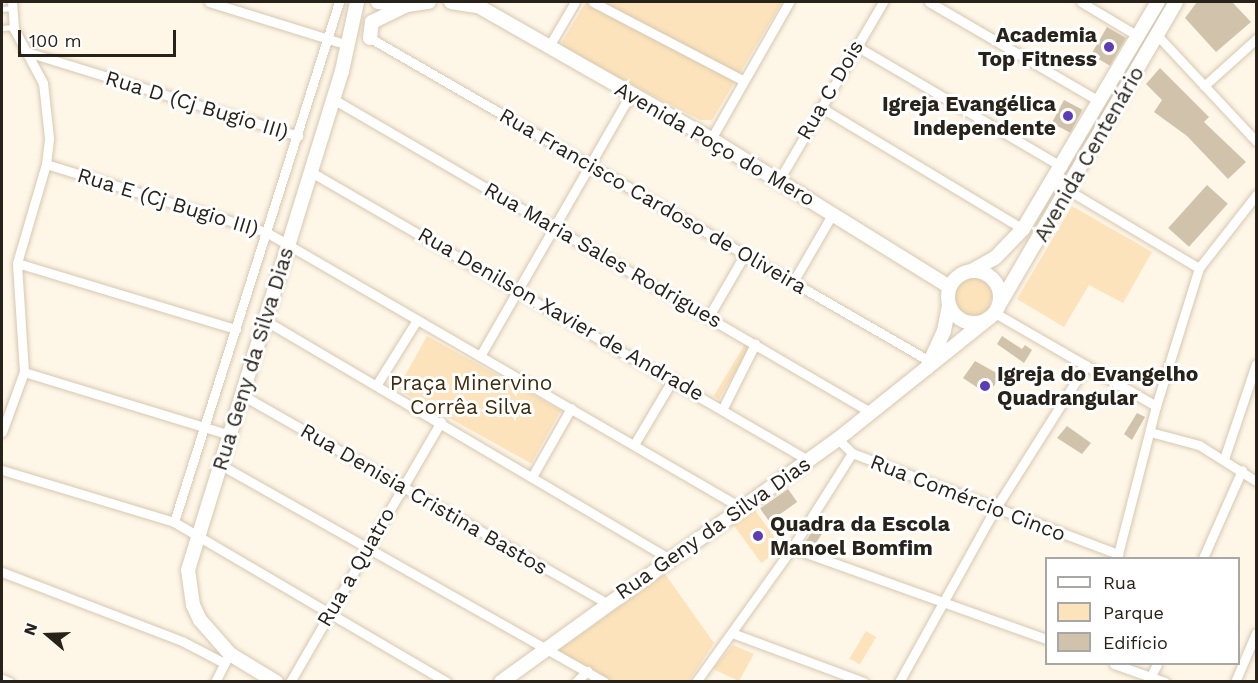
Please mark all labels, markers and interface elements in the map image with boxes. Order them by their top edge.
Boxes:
scale bar [21,18,178,56]
place label: Academia Top Fitness [978,22,1097,72]
text: 100 m [29,30,82,51]
street label: Rua C Dois [791,35,869,145]
marker: Academia Top Fitness [1102,40,1116,54]
street label: Avenida Centenário [1028,62,1150,246]
street label: Rua D (Cj Bugio III) [102,65,292,145]
street label: Avenida Poço do Mero [610,76,820,212]
place label: Igreja Evangélica Independente [882,91,1056,141]
street label: Rua Francisco Cardoso de Oliveira [495,102,811,300]
marker: Igreja Evangélica Independente [1061,109,1075,123]
street label: Rua E (Cj Bugio III) [74,162,262,242]
street label: Rua Maria Sales Rodrigues [479,176,727,334]
street label: Rua Denilson Xavier de Andrade [413,221,709,407]
street label: Rua Geny da Silva Dias [207,243,299,475]
place label: Igreja do Evangelho Quadrangular [997,361,1198,411]
park label: Praça Minervino Corrêa Silva [389,370,553,420]
marker: Igreja do Evangelho Quadrangular [978,379,992,393]
street label: Rua Denisia Cristina Bastos [295,417,553,581]
street label: Rua Comércio Cinco [867,449,1069,547]
street label: Rua Geny da Silva Dias [610,451,816,605]
street label: Rua a Quatro [311,502,401,632]
place label: Quadra da Escola Manoel Bomfim [770,511,950,561]
marker: Quadra da Escola Manoel Bomfim [751,529,765,543]
legend [1045,557,1240,665]
text: Rua [1103,572,1136,593]
text: Parque [1103,602,1164,623]
north arrow [18,605,78,665]
text: N [20,620,41,638]
text: Edifício [1103,632,1168,653]

